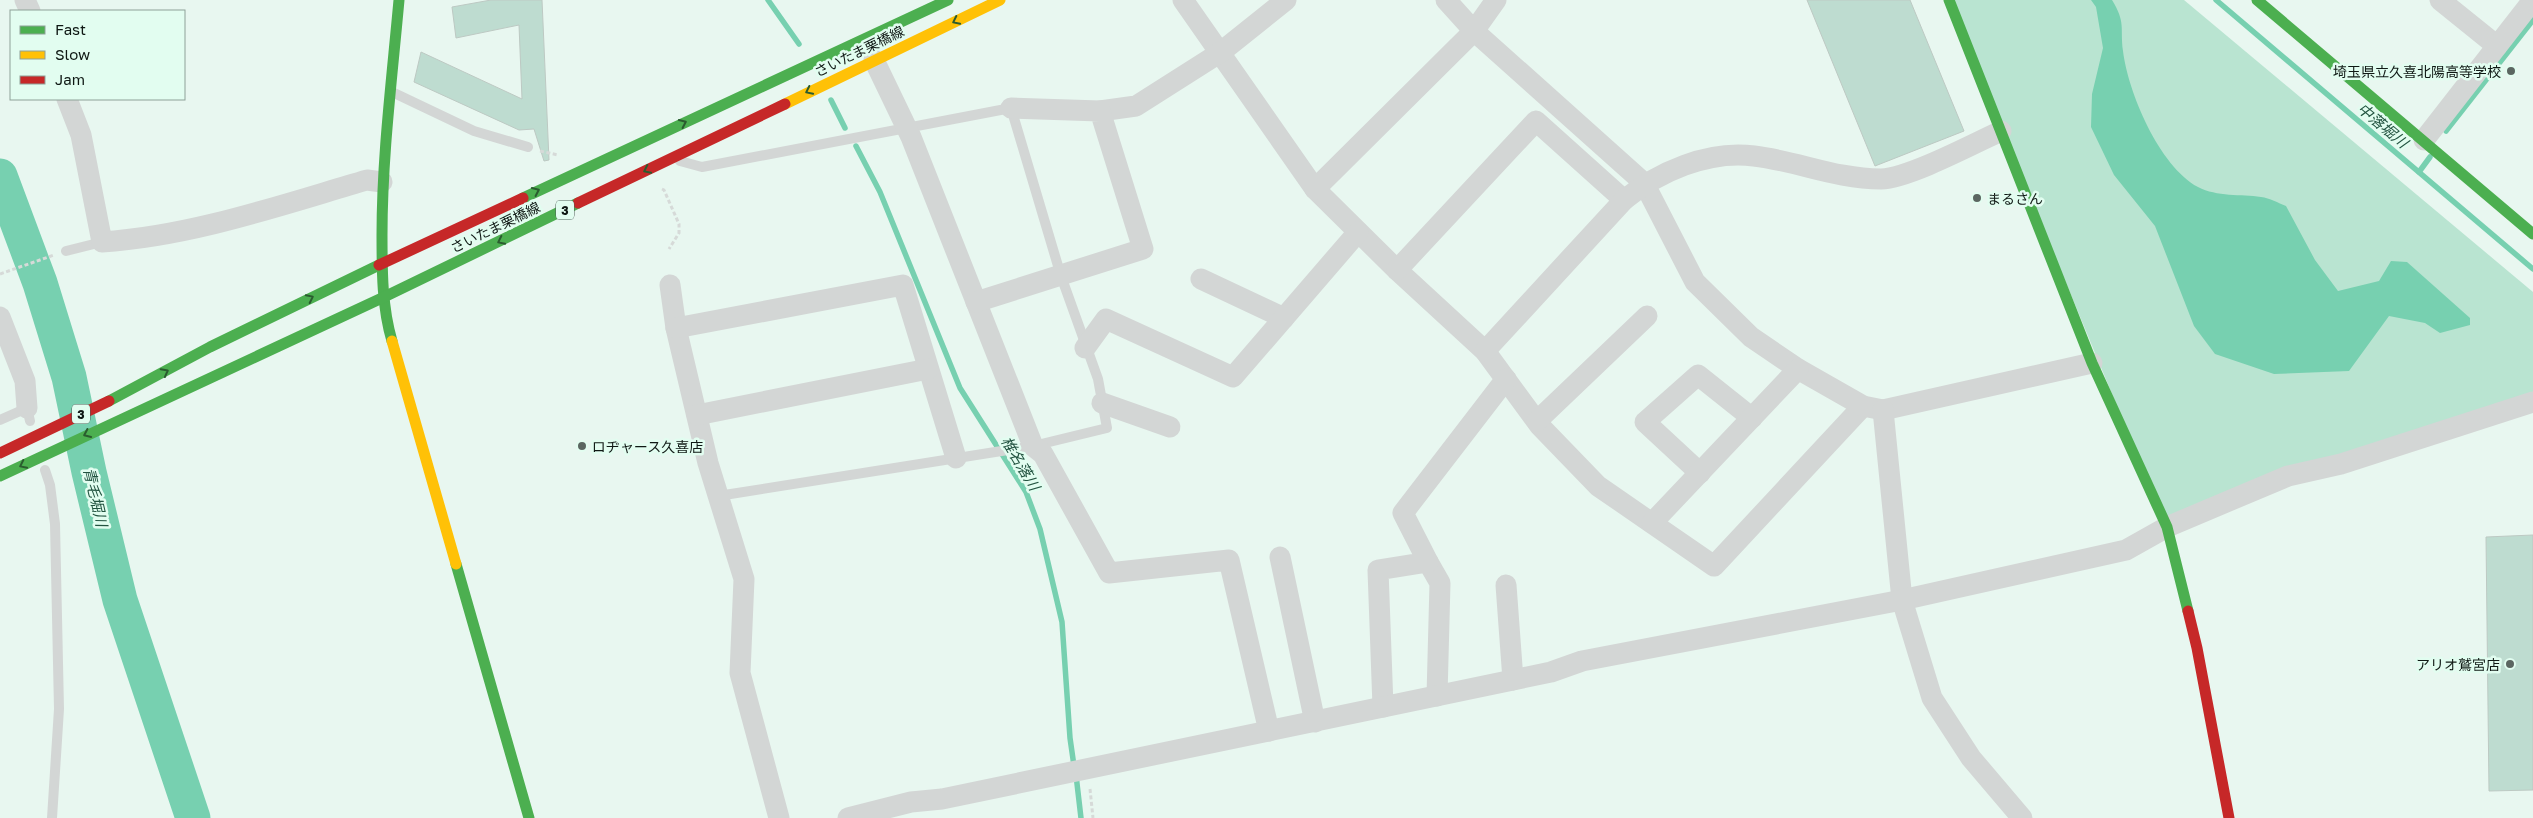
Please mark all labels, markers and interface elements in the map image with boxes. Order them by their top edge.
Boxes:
legend [10,10,185,100]
one-way arrow [952,15,961,25]
text: Fast [55,20,86,38]
street label: さいたま栗橋線 [811,22,907,80]
text: Slow [55,45,90,63]
place label: 埼玉県立久喜北陽高等学校 [2333,63,2501,80]
marker: 埼玉県立久喜北陽高等学校 [2505,65,2517,77]
text: Jam [55,70,85,88]
one-way arrow [806,85,815,95]
water label: 中落堀川 [2354,99,2413,152]
one-way arrow [678,119,687,129]
one-way arrow [643,163,652,174]
one-way arrow [531,187,540,198]
place label: まるさん [1987,190,2043,207]
marker: まるさん [1971,192,1983,204]
street label: さいたま栗橋線 [447,198,543,256]
road number: 3 [556,200,574,220]
one-way arrow [497,234,506,245]
one-way arrow [305,294,314,304]
one-way arrow [160,368,169,378]
road number: 3 [72,404,90,424]
one-way arrow [83,428,92,439]
water label: 椎名落川 [998,433,1045,495]
place label: ロヂャース久喜店 [592,438,703,455]
marker: ロヂャース久喜店 [576,440,588,452]
one-way arrow [19,459,28,469]
water label: 青毛堀川 [80,466,112,530]
place label: アリオ鷲宮店 [2416,656,2500,673]
marker: アリオ鷲宮店 [2504,658,2516,670]

